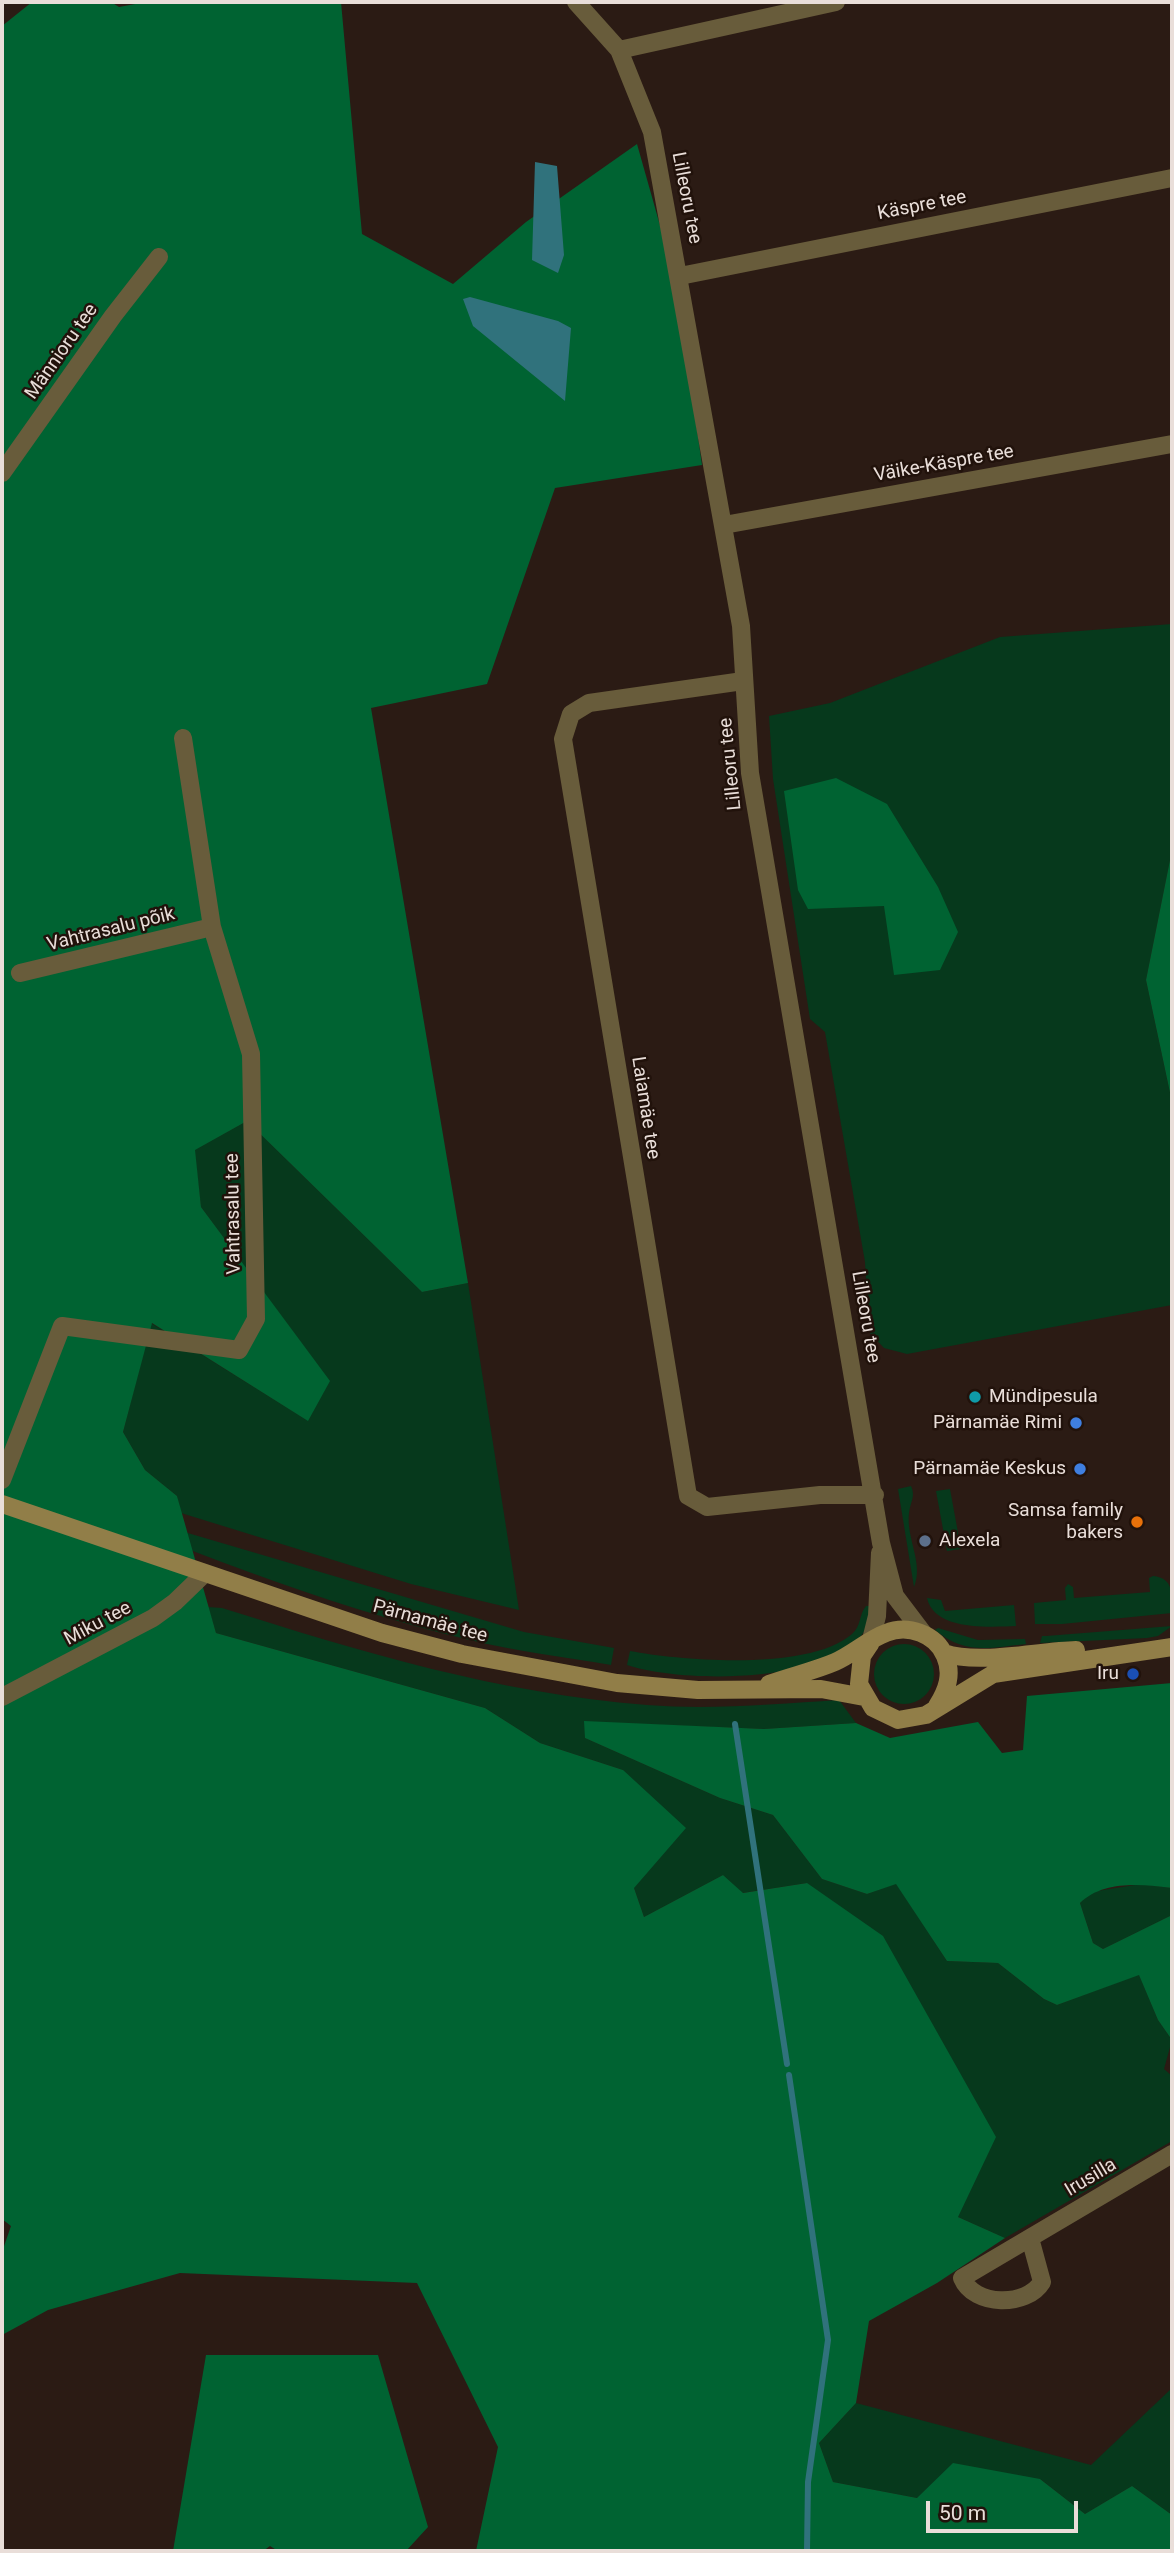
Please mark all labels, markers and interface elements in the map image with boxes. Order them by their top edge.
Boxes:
street label: Lilleoru tee [666,150,706,246]
street label: Käspre tee [876,186,968,226]
street label: Männioru tee [21,300,103,404]
street label: Väike-Käspre tee [872,440,1016,488]
street label: Lilleoru tee [715,717,747,811]
street label: Vahtrasalu põik [45,903,177,957]
street label: Laiamäe tee [626,1055,664,1161]
street label: Vahtrasalu tee [222,1153,246,1275]
street label: Lilleoru tee [846,1269,884,1365]
place label: Mündipesula [989,1386,1098,1408]
marker: Mündipesula [967,1389,983,1405]
place label: Pärnamäe Rimi [933,1412,1062,1434]
marker: Pärnamäe Rimi [1068,1415,1084,1431]
place label: Pärnamäe Keskus [913,1458,1066,1480]
marker: Pärnamäe Keskus [1072,1461,1088,1477]
place label: Samsa family bakers [1008,1500,1123,1544]
marker: Samsa family bakers [1129,1514,1145,1530]
place label: Alexela [939,1530,1000,1552]
marker: Alexela [917,1533,933,1549]
street label: Pärnamäe tee [370,1596,490,1648]
street label: Miku tee [61,1597,135,1651]
place label: Iru [1097,1663,1119,1685]
marker: Iru [1125,1666,1141,1682]
street label: Irusilla [1061,2154,1121,2202]
scale bar [929,2486,1081,2530]
text: 50 m [939,2501,986,2525]

